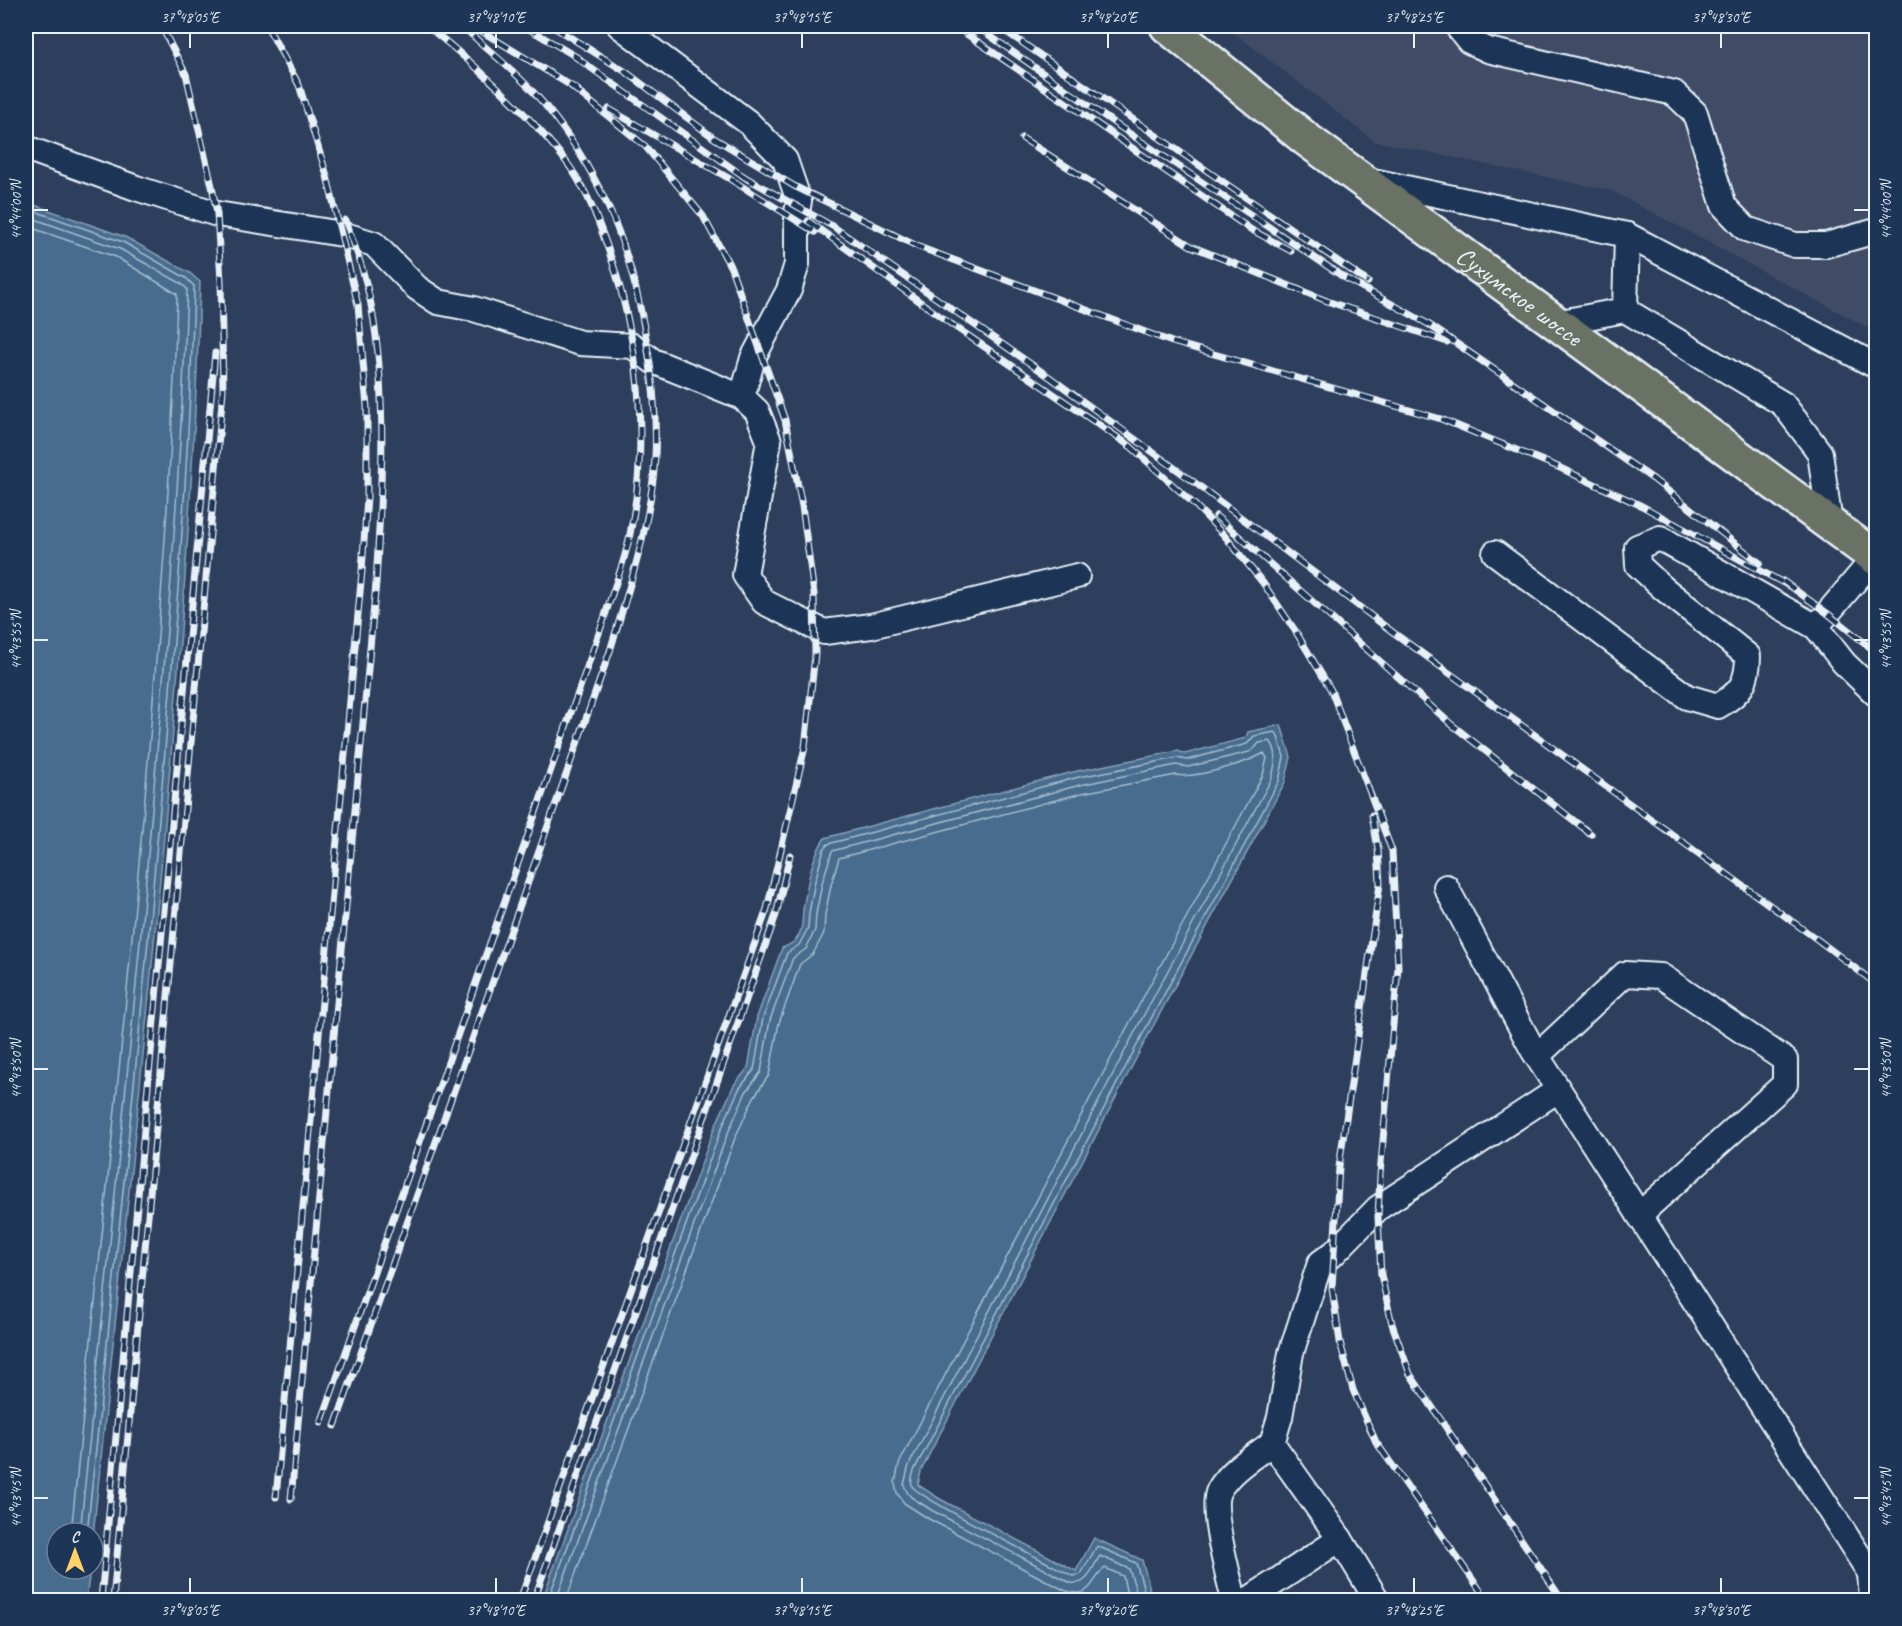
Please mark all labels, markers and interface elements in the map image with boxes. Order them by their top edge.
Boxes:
text: 37°48'05"E [161,8,221,27]
text: 37°48'10"E [467,8,527,27]
text: 37°48'15"E [773,8,833,27]
text: 37°48'20"E [1079,8,1139,27]
text: 37°48'25"E [1385,8,1445,27]
text: 37°48'30"E [1692,8,1752,27]
text: 44°44'00"N [7,177,26,240]
text: 44°44'00"N [1877,177,1896,240]
street label: Сухумское шоссе [1450,239,1590,354]
text: 44°43'55"N [7,607,26,670]
text: 44°43'55"N [1877,607,1896,670]
text: 44°43'50"N [7,1036,26,1099]
text: 44°43'50"N [1877,1036,1896,1099]
text: 44°43'45"N [7,1465,26,1528]
text: 44°43'45"N [1877,1465,1896,1528]
north arrow [45,1521,105,1581]
text: С [71,1527,81,1547]
text: 37°48'05"E [161,1601,221,1620]
text: 37°48'10"E [467,1601,527,1620]
text: 37°48'15"E [773,1601,833,1620]
text: 37°48'20"E [1079,1601,1139,1620]
text: 37°48'25"E [1385,1601,1445,1620]
text: 37°48'30"E [1692,1601,1752,1620]

